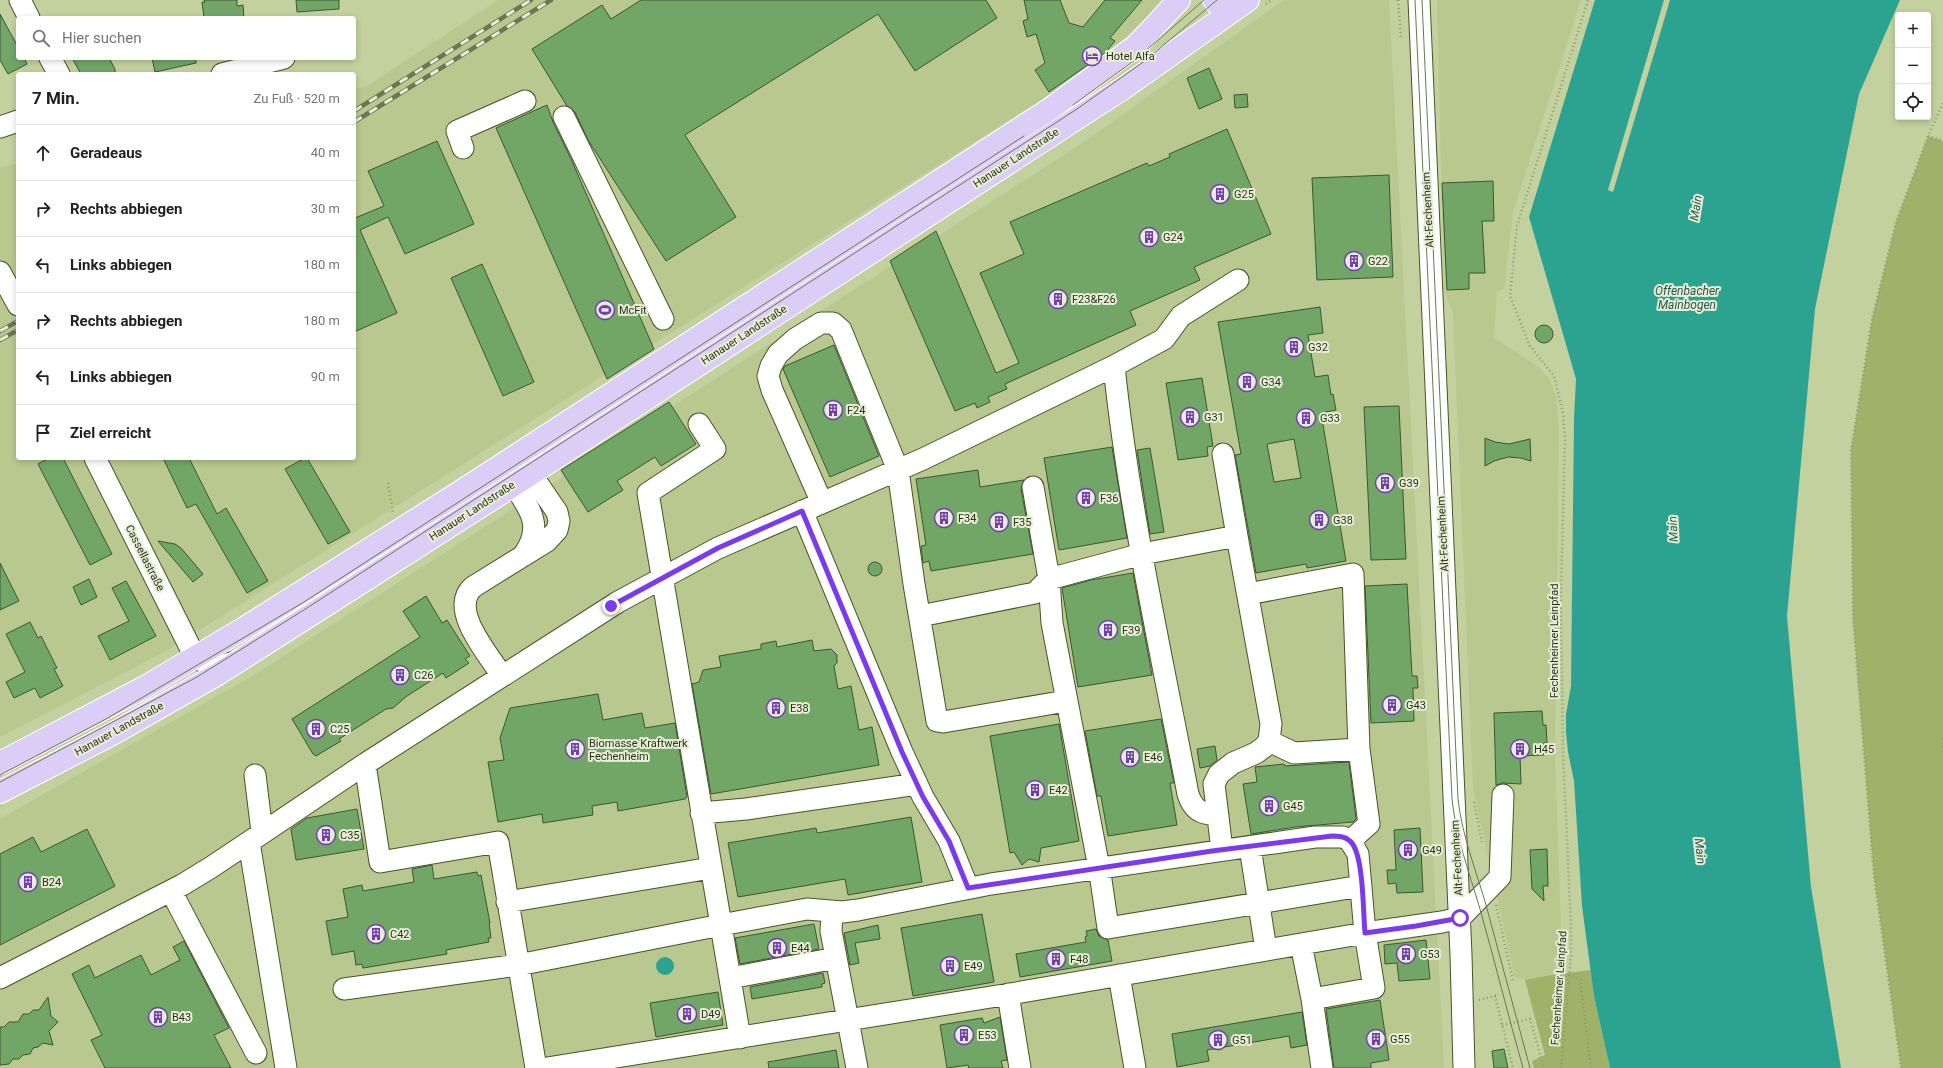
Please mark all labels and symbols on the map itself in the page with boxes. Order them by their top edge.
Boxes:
hotel icon: Hotel Alfa [1081,45,1103,67]
place label: Hotel Alfa [1106,50,1155,63]
street label: Hanauer Landstraße [971,125,1061,191]
street label: Alt-Fechenheim [1420,172,1436,248]
building icon: G25 [1209,183,1231,205]
place label: G25 [1234,188,1254,201]
water label: Main [1687,194,1705,222]
building icon: G24 [1138,226,1160,248]
place label: G24 [1163,231,1183,244]
building icon: G22 [1343,250,1365,272]
place label: G22 [1368,255,1388,268]
water label: Offenbacher Mainbogen [1655,284,1720,312]
building icon: F23&F26 [1047,288,1069,310]
place label: F23&F26 [1072,293,1116,306]
sports icon: McFit [594,299,616,321]
street label: Hanauer Landstraße [699,302,789,368]
place label: McFit [619,304,647,317]
building icon: G32 [1283,336,1305,358]
place label: G32 [1308,341,1328,354]
building icon: G34 [1236,371,1258,393]
place label: G34 [1261,376,1281,389]
building icon: F24 [822,399,844,421]
place label: F24 [847,404,865,417]
building icon: G31 [1179,406,1201,428]
building icon: G33 [1295,407,1317,429]
place label: G31 [1204,411,1224,424]
place label: G33 [1320,412,1340,425]
building icon: G39 [1374,472,1396,494]
place label: G39 [1399,477,1419,490]
street label: Hanauer Landstraße [427,478,517,544]
building icon: F36 [1075,487,1097,509]
place label: F36 [1100,492,1118,505]
street label: Alt-Fechenheim [1435,496,1451,572]
building icon: F34 [933,507,955,529]
building icon: G38 [1308,509,1330,531]
building icon: F35 [988,511,1010,533]
place label: F34 [958,512,976,525]
place label: G38 [1333,514,1353,527]
place label: F35 [1013,516,1031,529]
water label: Main [1665,516,1681,542]
street label: Cassellastraße [123,523,167,594]
street label: Fechenheimer Leinpfad [1548,584,1561,698]
route end [602,597,620,615]
building icon: F39 [1097,619,1119,641]
place label: F39 [1122,624,1140,637]
building icon: C26 [389,664,411,686]
place label: C26 [414,669,434,682]
building icon: G43 [1381,694,1403,716]
building icon: E38 [765,697,787,719]
street label: Hanauer Landstraße [72,699,166,759]
place label: G43 [1406,699,1426,712]
place label: E38 [790,702,809,715]
building icon: C25 [305,718,327,740]
place label: C25 [330,723,350,736]
place label: Biomasse Kraftwerk Fechenheim [589,737,688,763]
building icon: Biomasse Kraftwerk Fechenheim [564,738,586,760]
building icon: H45 [1509,738,1531,760]
place label: H45 [1534,743,1554,756]
building icon: E46 [1119,746,1141,768]
place label: E46 [1144,751,1163,764]
building icon: E42 [1024,779,1046,801]
place label: E42 [1049,784,1068,797]
building icon: G45 [1258,795,1280,817]
place label: G45 [1283,800,1303,813]
street label: Alt-Fechenheim [1449,820,1465,896]
building icon: C35 [315,824,337,846]
place label: C35 [340,829,360,842]
water label: Main [1691,837,1709,865]
building icon: G49 [1397,839,1419,861]
place label: G49 [1422,844,1442,857]
building icon: B24 [17,871,39,893]
place label: B24 [42,876,61,889]
route start [1451,909,1469,927]
building icon: C42 [365,923,387,945]
place label: C42 [390,928,410,941]
street label: Fechenheimer Leinpfad [1549,930,1569,1046]
building icon: E44 [766,937,788,959]
place label: E44 [791,942,810,955]
building icon: G53 [1395,943,1417,965]
building icon: F48 [1045,948,1067,970]
place label: G53 [1420,948,1440,961]
place label: F48 [1070,953,1088,966]
building icon: E49 [939,955,961,977]
place label: E49 [964,960,983,973]
building icon: D49 [676,1003,698,1025]
building icon: B43 [147,1006,169,1028]
place label: D49 [701,1008,721,1021]
place label: B43 [172,1011,191,1024]
building icon: E53 [953,1024,975,1046]
building icon: G55 [1365,1028,1387,1050]
place label: E53 [978,1029,997,1042]
building icon: G51 [1207,1029,1229,1051]
place label: G55 [1390,1033,1410,1046]
place label: G51 [1232,1034,1252,1047]

